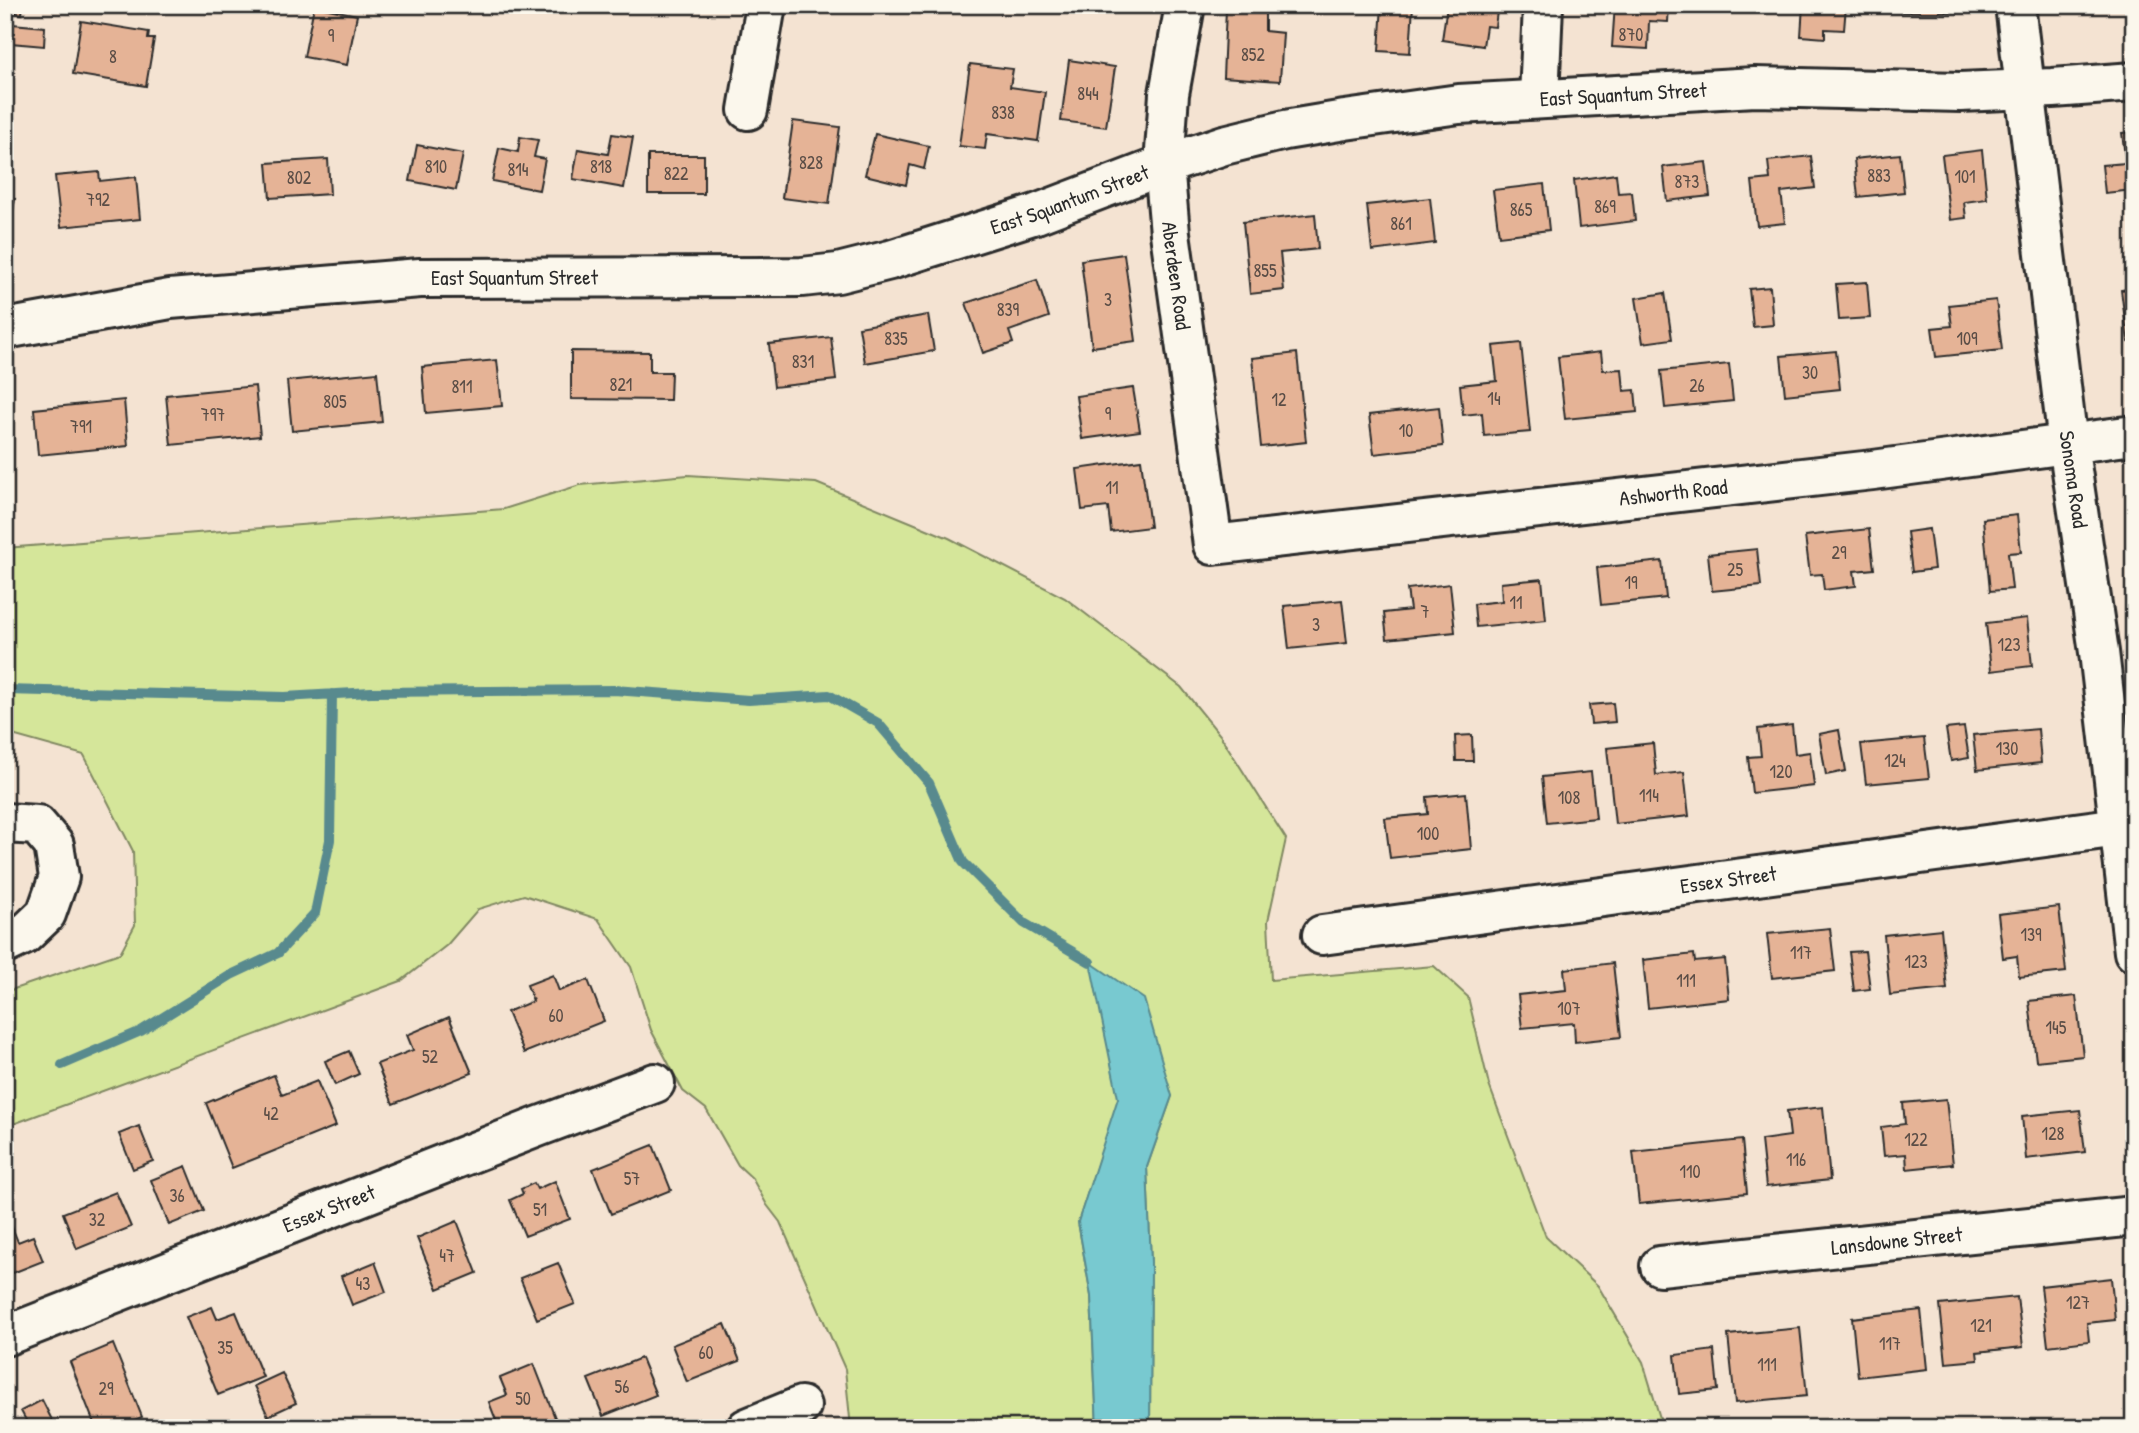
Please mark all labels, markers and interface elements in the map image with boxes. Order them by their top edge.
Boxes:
house number: 870 [1619,22,1643,47]
house number: 9 [328,23,335,48]
house number: 852 [1241,42,1265,67]
house number: 8 [109,44,117,69]
street label: East Squantum Street [1539,75,1708,113]
house number: 844 [1077,81,1099,106]
house number: 838 [991,100,1015,125]
house number: 828 [799,150,823,175]
house number: 810 [425,154,447,179]
house number: 818 [590,154,612,179]
house number: 814 [507,157,529,182]
street label: East Squantum Street [987,157,1154,241]
house number: 822 [664,161,689,186]
house number: 883 [1867,163,1891,188]
house number: 101 [1954,164,1976,189]
house number: 802 [287,165,312,190]
house number: 873 [1675,169,1699,194]
house number: 792 [86,187,111,212]
house number: 869 [1594,194,1616,219]
house number: 865 [1510,197,1533,222]
house number: 861 [1390,211,1412,236]
street label: Aberdeen Road [1155,220,1198,332]
house number: 855 [1253,258,1277,283]
street label: East Squantum Street [431,263,599,292]
house number: 3 [1104,287,1112,312]
house number: 839 [997,297,1020,322]
house number: 835 [884,326,908,351]
house number: 109 [1956,326,1978,351]
house number: 831 [792,349,814,374]
house number: 30 [1802,360,1818,385]
house number: 821 [610,372,632,397]
house number: 26 [1689,373,1705,398]
house number: 811 [452,374,472,399]
house number: 14 [1487,386,1501,411]
house number: 12 [1272,387,1287,412]
house number: 805 [323,389,347,414]
house number: 9 [1105,401,1112,426]
house number: 797 [201,402,225,427]
house number: 791 [70,414,92,439]
house number: 10 [1399,418,1413,443]
street label: Sonoma Road [2053,429,2095,530]
street label: Ashworth Road [1617,472,1729,513]
house number: 11 [1105,475,1119,500]
house number: 29 [1831,540,1847,565]
house number: 25 [1727,557,1743,582]
house number: 19 [1624,570,1638,595]
house number: 11 [1509,590,1523,615]
house number: 7 [1421,599,1430,624]
house number: 3 [1312,612,1320,637]
house number: 123 [1997,632,2021,657]
house number: 130 [1996,736,2018,761]
house number: 124 [1884,748,1906,773]
house number: 120 [1769,759,1793,784]
house number: 114 [1639,783,1659,808]
house number: 108 [1558,785,1580,810]
house number: 100 [1417,821,1439,846]
street label: Essex Street [1678,858,1779,900]
house number: 139 [2020,922,2042,947]
house number: 117 [1790,940,1812,965]
house number: 123 [1904,949,1928,974]
house number: 111 [1676,968,1696,993]
house number: 107 [1557,996,1581,1021]
house number: 60 [548,1003,564,1028]
house number: 145 [2046,1015,2067,1040]
house number: 52 [422,1044,439,1069]
house number: 42 [263,1101,279,1126]
house number: 128 [2042,1121,2065,1146]
house number: 122 [1904,1127,1928,1152]
house number: 116 [1786,1147,1806,1172]
house number: 110 [1679,1159,1701,1184]
house number: 57 [624,1166,640,1191]
street label: Essex Street [278,1177,380,1240]
house number: 36 [169,1183,185,1208]
house number: 51 [533,1197,547,1222]
house number: 32 [89,1207,106,1232]
street label: Lansdowne Street [1830,1219,1964,1262]
house number: 47 [439,1243,455,1268]
house number: 43 [356,1271,370,1296]
house number: 127 [2066,1290,2090,1315]
house number: 121 [1970,1313,1992,1338]
house number: 117 [1879,1331,1901,1356]
house number: 35 [217,1335,233,1360]
house number: 60 [698,1340,714,1365]
house number: 111 [1757,1352,1777,1377]
house number: 56 [615,1374,629,1399]
house number: 29 [98,1376,114,1401]
house number: 50 [515,1386,531,1411]

